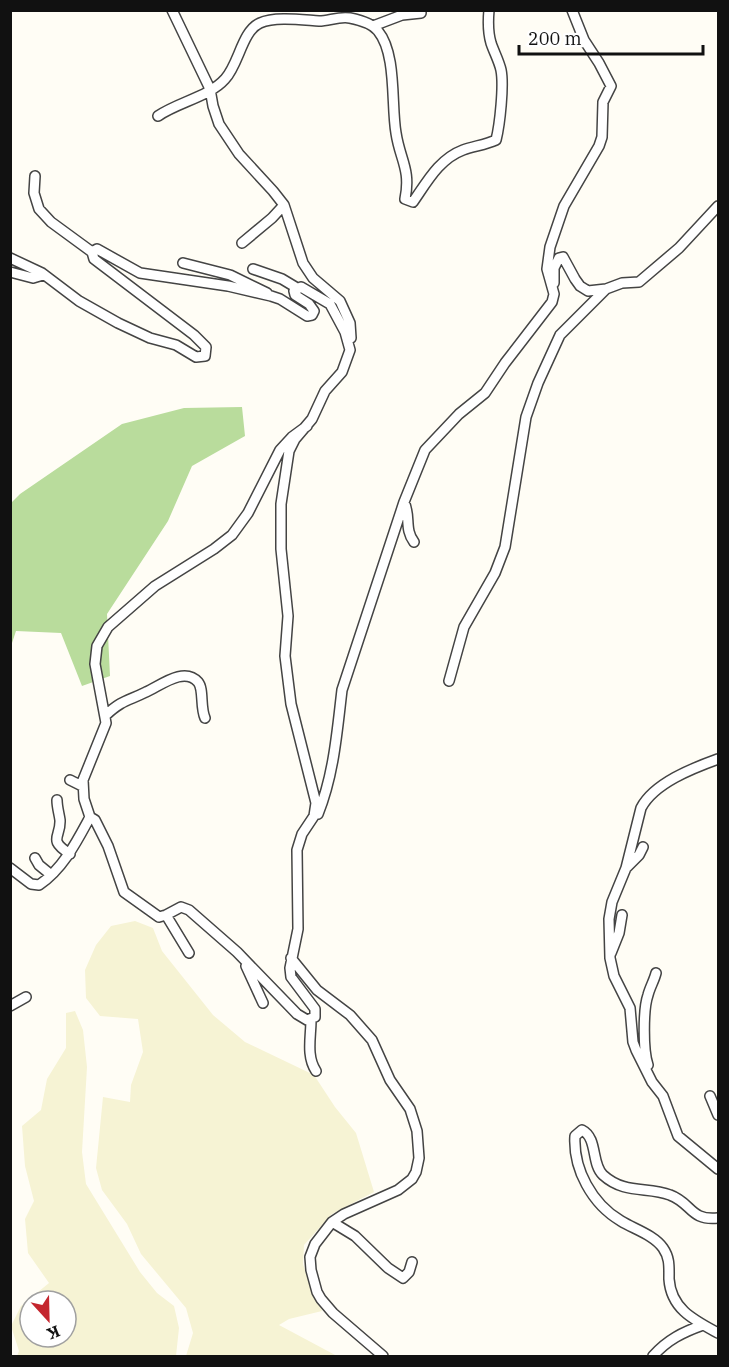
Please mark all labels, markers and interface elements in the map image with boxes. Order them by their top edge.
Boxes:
scale bar [519,18,704,56]
text: 200 m [528,27,582,50]
north arrow [18,1289,78,1349]
text: K [44,1321,63,1345]

